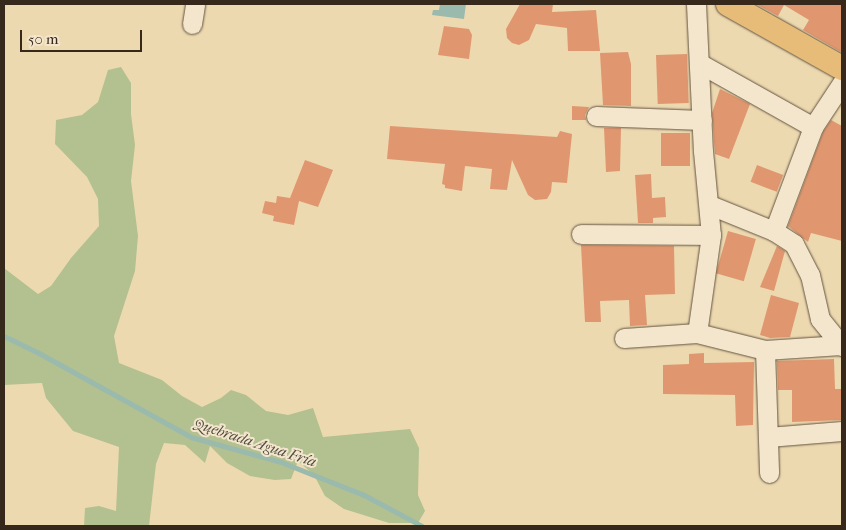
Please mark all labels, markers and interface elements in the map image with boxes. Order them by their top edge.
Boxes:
scale bar [22,20,145,52]
text: 50 m [28,30,58,48]
water label: Quebrada Agua Fría [192,415,318,471]

